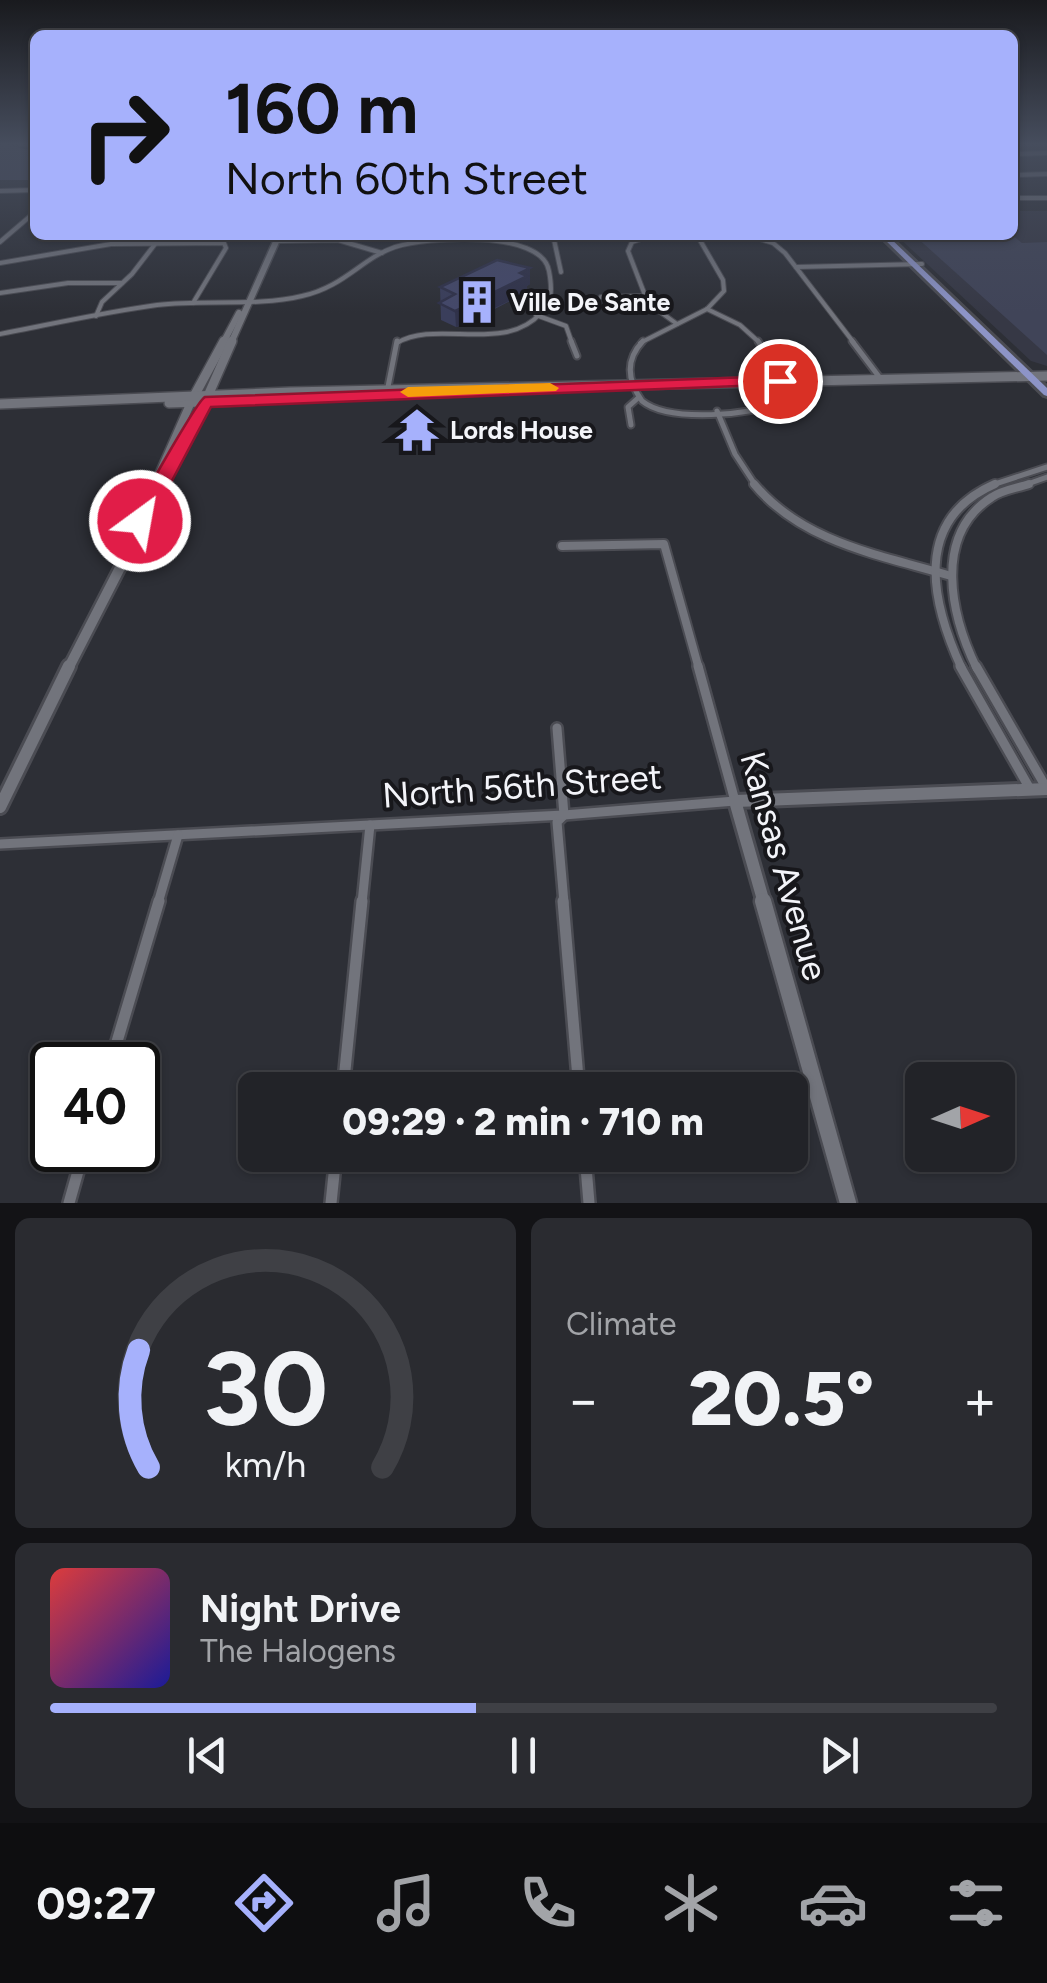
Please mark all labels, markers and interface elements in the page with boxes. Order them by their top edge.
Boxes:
text: 160 m [225,66,418,151]
icon: right [60,70,190,200]
text: North 60th Street [225,151,588,205]
building icon: Ville De Sante [453,278,501,326]
place label: Ville De Sante [510,287,671,317]
pin [738,339,823,424]
icon: arrive [753,354,808,409]
temple icon: Lords House [393,406,441,454]
place label: Lords House [450,415,593,445]
position arrow [88,469,192,573]
street label: Kansas Avenue [731,747,837,985]
street label: North 56th Street [381,755,663,817]
speed limit sign: 40 [30,1042,160,1172]
north arrow [905,1062,1015,1172]
map controls [905,1062,1015,1172]
text: 09:29 · 2 min · 710 m [342,1099,704,1145]
text: Climate [566,1305,677,1343]
text: 30 [203,1326,328,1451]
text: 20.5° [689,1354,874,1444]
text: − [566,1367,600,1433]
text: + [963,1367,997,1433]
text: km/h [225,1443,306,1486]
text: Night Drive [200,1586,401,1632]
text: The Halogens [200,1632,396,1670]
icon: previous [180,1728,235,1783]
icon: pause [496,1728,551,1783]
icon: next [812,1728,867,1783]
icon: directions [229,1868,299,1938]
icon: music [371,1868,441,1938]
icon: phone [513,1868,583,1938]
icon: climate [656,1868,726,1938]
icon: car [798,1868,868,1938]
icon: filters [941,1868,1011,1938]
text: 09:27 [36,1876,156,1930]

